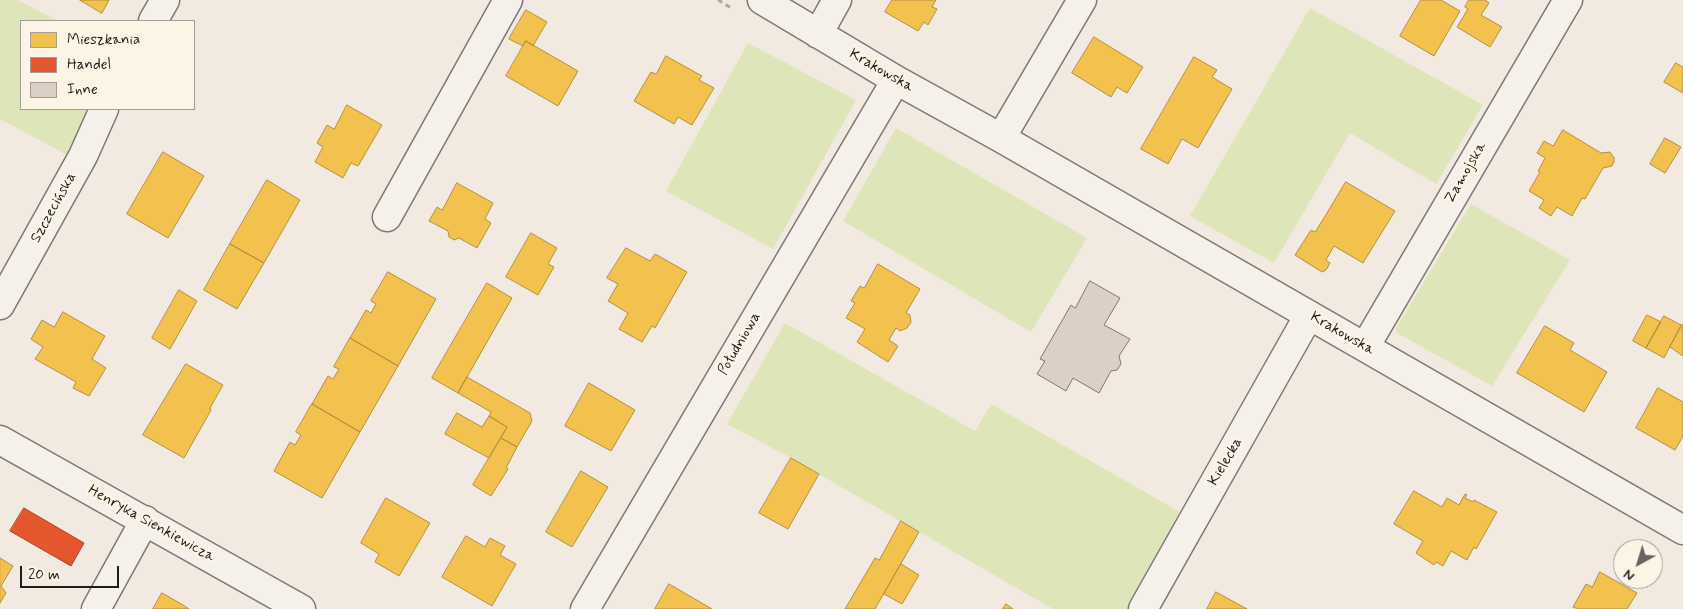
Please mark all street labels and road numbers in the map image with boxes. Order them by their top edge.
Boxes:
street label: Krakowska [846,45,916,97]
street label: Zamojska [1441,139,1491,207]
street label: Szczecińska [27,170,81,246]
street label: Krakowska [1307,308,1377,360]
street label: Południowa [715,309,765,379]
street label: Kielecka [1205,435,1247,489]
street label: Henryka Sienkiewicza [84,482,218,566]

